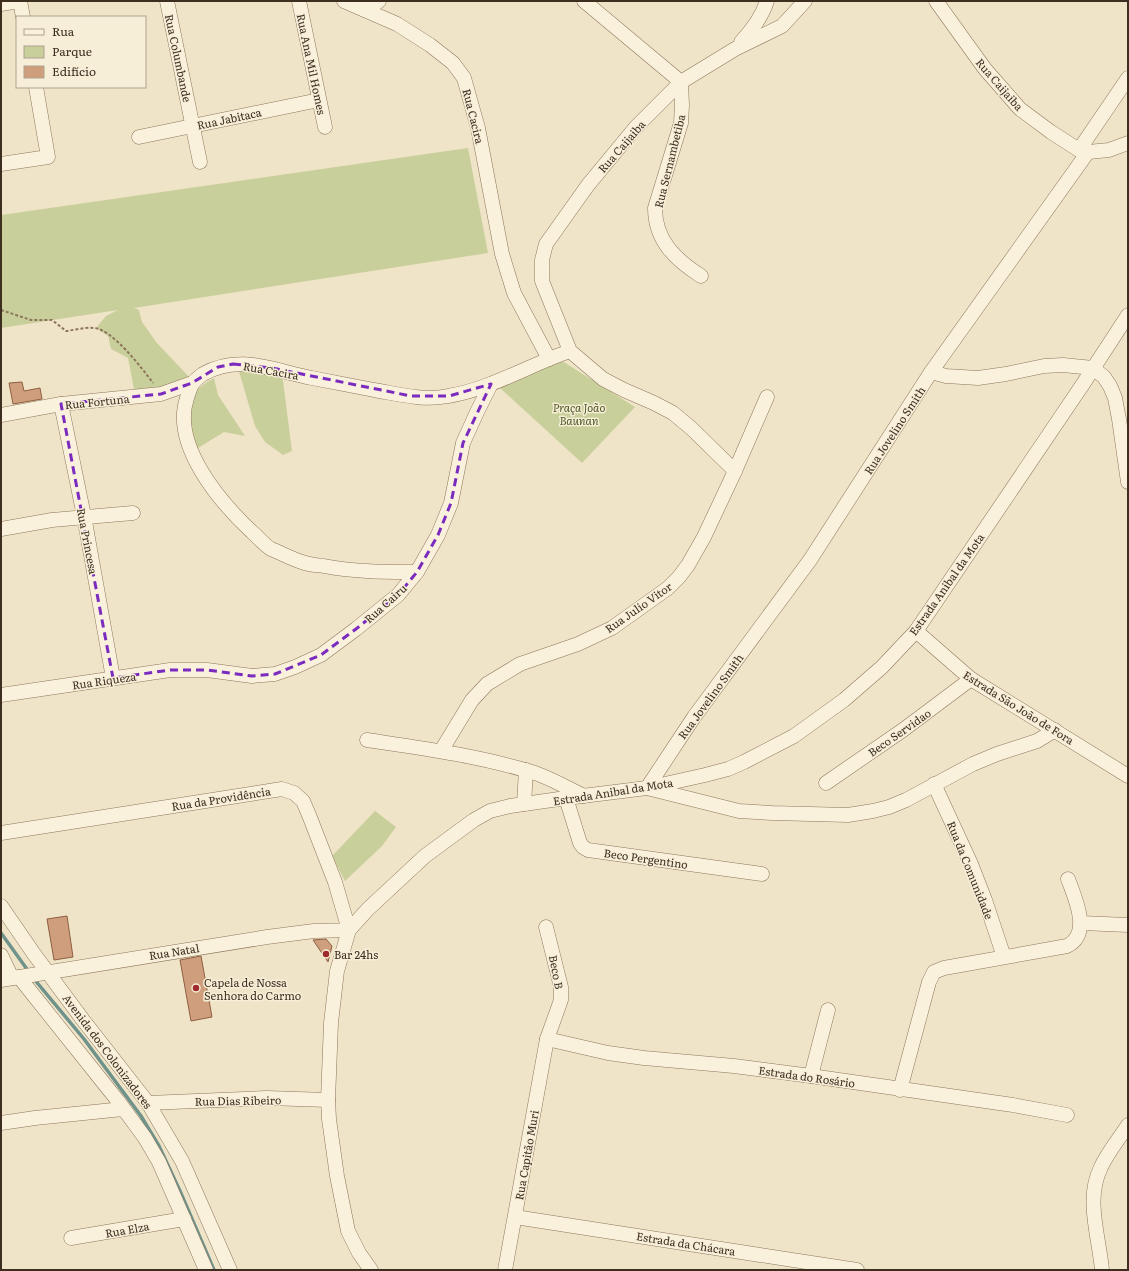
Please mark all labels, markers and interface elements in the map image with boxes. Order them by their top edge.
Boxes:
street label: Rua Ana Mil Homes [293,12,331,116]
street label: Rua Columbande [162,13,196,104]
legend [16,16,146,88]
text: Rua [52,22,75,40]
text: Parque [52,42,92,60]
street label: Rua Caijaiba [973,54,1027,114]
text: Edifício [52,62,96,80]
street label: Rua Cacira [459,87,489,145]
street label: Rua Jabitaca [195,103,263,133]
street label: Rua Sernambetiba [650,112,688,210]
street label: Rua Caijaiba [594,116,648,176]
street label: Rua Cacira [242,357,300,383]
street label: Rua Jovelino Smith [860,383,928,477]
street label: Rua Fortuna [64,390,130,412]
park label: Praça João Baunan [553,399,605,428]
street label: Rua Princesa [74,507,102,576]
street label: Estrada Anibal da Mota [905,530,987,638]
street label: Rua Julio Vitor [601,577,675,636]
street label: Rua Cairu [360,580,410,626]
street label: Rua Jovelino Smith [674,650,746,742]
street label: Estrada São João de Fora [961,666,1078,748]
street label: Rua Riqueza [71,668,137,692]
street label: Beco Servidao [864,704,934,760]
street label: Estrada Anibal da Mota [552,774,674,808]
street label: Rua da Providência [170,782,272,814]
street label: Rua da Comunidade [944,818,998,922]
street label: Beco Pergentino [603,844,689,872]
street label: Rua Natal [148,939,201,963]
place label: Bar 24hs [334,946,378,962]
marker: Bar 24hs [321,949,331,959]
street label: Beco B [546,954,568,990]
place label: Capela de Nossa Senhora do Carmo [204,974,301,1003]
marker: Capela de Nossa Senhora do Carmo [191,983,201,993]
street label: Avenida dos Colonizadores [60,991,156,1112]
street label: Estrada do Rosário [758,1061,856,1091]
street label: Rua Dias Ribeiro [195,1091,281,1109]
street label: Rua Capitão Muri [510,1108,542,1201]
street label: Rua Elza [104,1217,150,1241]
street label: Estrada da Chácara [635,1227,737,1259]

